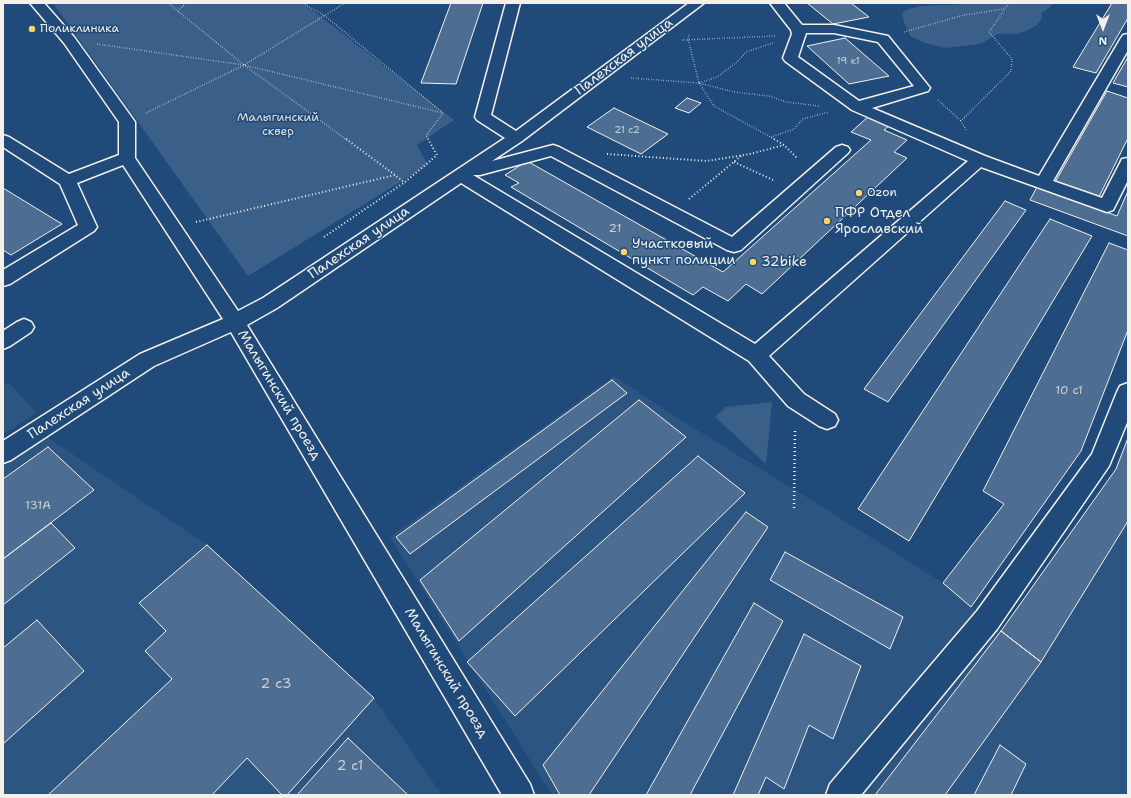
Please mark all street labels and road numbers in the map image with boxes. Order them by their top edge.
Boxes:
street label: Палехская улица [572,15,676,99]
street label: Палехская улица [305,203,413,283]
street label: Малыгинский проезд [234,327,324,463]
street label: Палехская улица [25,365,133,443]
street label: Малыгинский проезд [401,605,491,741]

